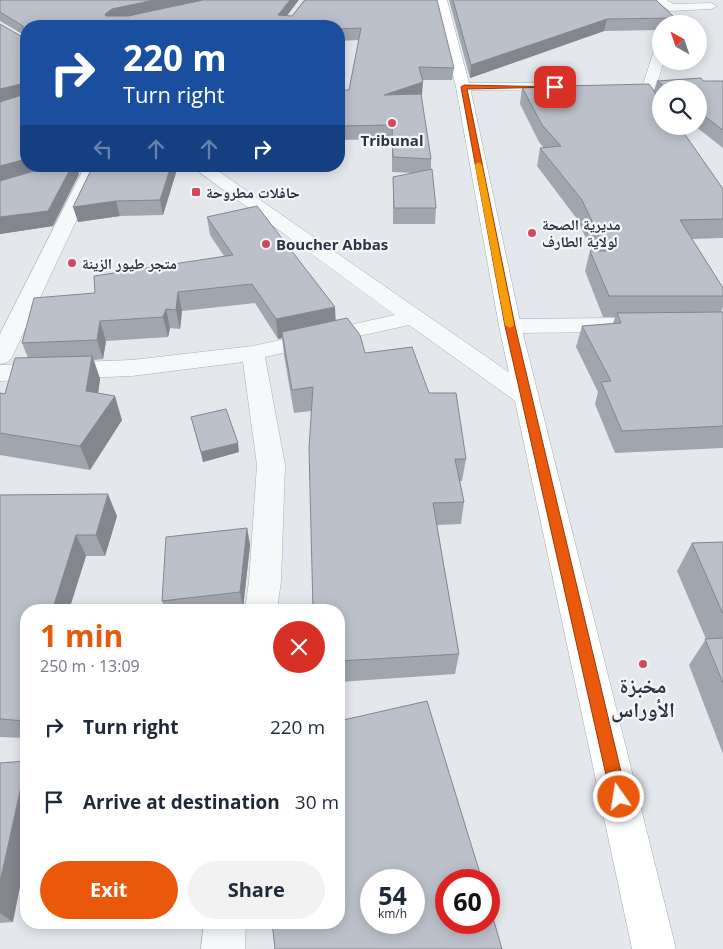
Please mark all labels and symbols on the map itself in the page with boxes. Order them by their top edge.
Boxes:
north arrow [652,15,708,70]
pin [534,66,576,108]
marker: Tribunal [386,117,398,129]
place label: Tribunal [361,130,423,150]
place label: حافلات مطروحة [206,182,300,202]
marker: حافلات مطروحة [190,186,202,198]
place label: مديرية الصحة لولاية الطارف [542,214,621,251]
marker: مديرية الصحة لولاية الطارف [526,227,538,239]
place label: Boucher Abbas [276,234,388,254]
marker: Boucher Abbas [260,238,272,250]
place label: متجر طيور الزينة [82,253,177,273]
marker: متجر طيور الزينة [66,257,78,269]
marker: مخبزة الأوراس [637,658,649,670]
place label: مخبزة الأوراس [611,671,675,723]
position arrow [592,770,644,822]
speed limit sign: 60 [435,869,500,934]

